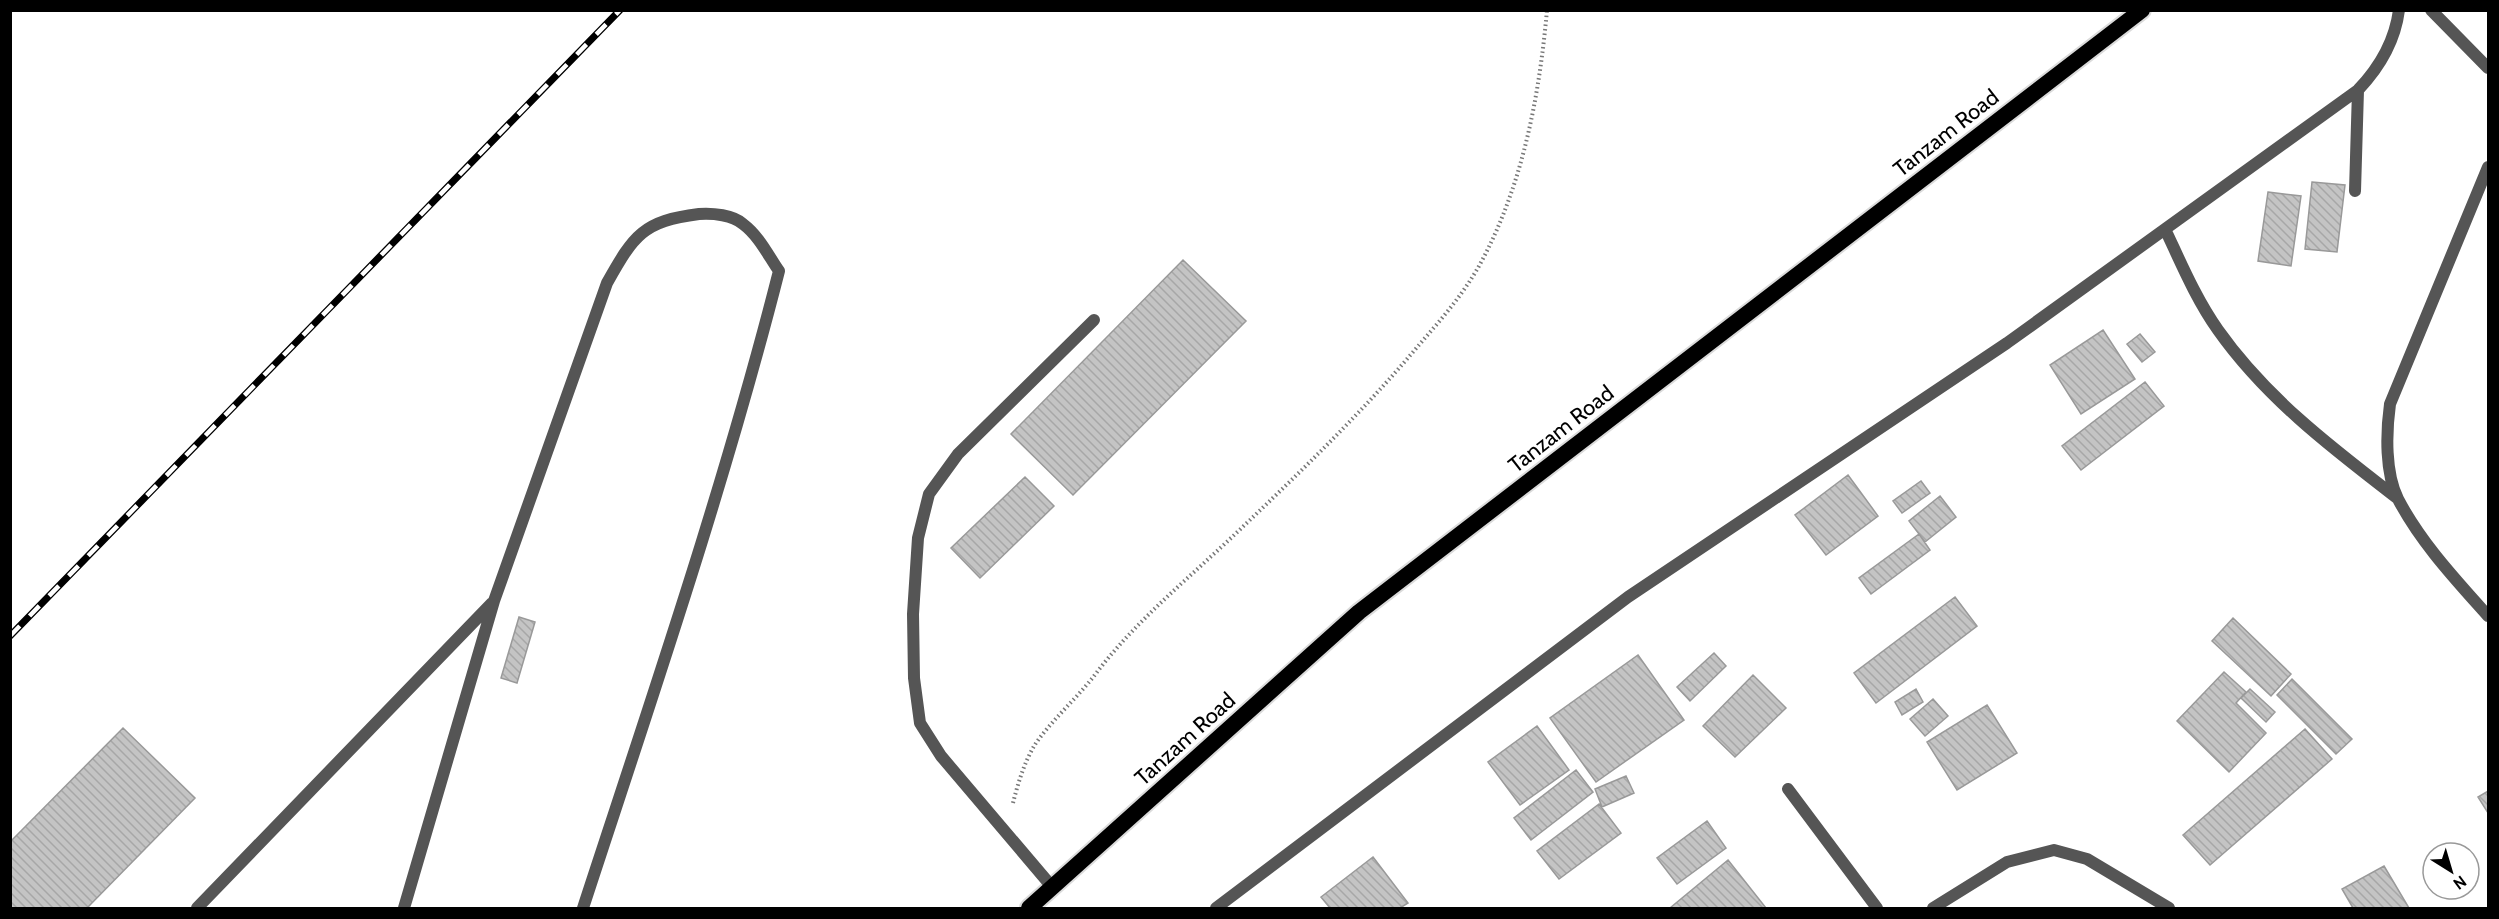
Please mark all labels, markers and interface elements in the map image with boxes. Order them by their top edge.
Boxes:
street label: Tanzam Road [1888,84,2004,182]
street label: Tanzam Road [1503,380,1619,478]
street label: Tanzam Road [1129,687,1241,791]
north arrow [2421,841,2481,901]
text: N [2449,872,2470,894]

